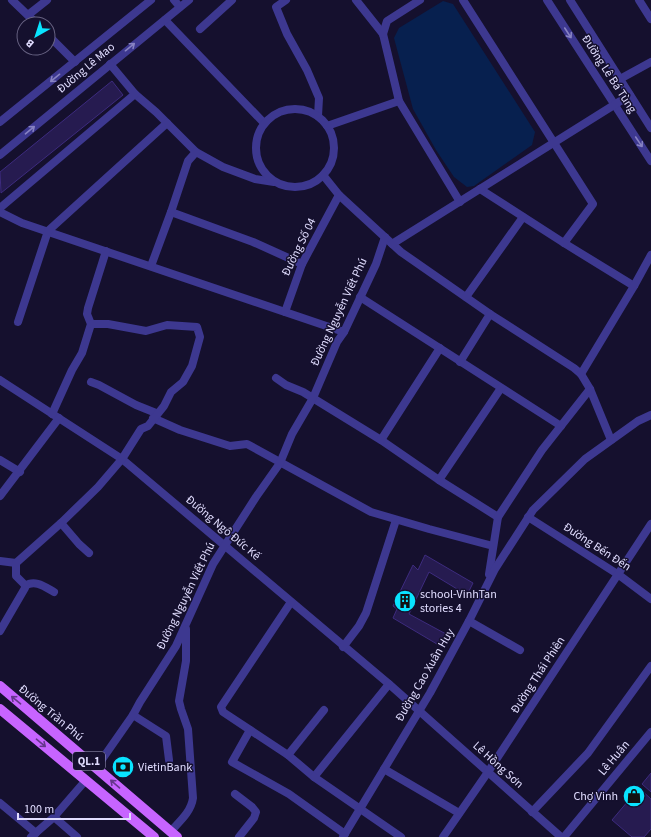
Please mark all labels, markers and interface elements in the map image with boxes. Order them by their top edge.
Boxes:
north arrow [16,16,56,56]
one-way arrow [564,27,572,38]
street label: Đường Lê Bá Tùng [577,32,641,116]
text: B [22,35,37,51]
street label: Đường Lê Mao [53,39,119,97]
one-way arrow [125,43,136,52]
one-way arrow [50,73,61,82]
one-way arrow [25,126,35,135]
one-way arrow [635,136,643,148]
street label: Đường Số 04 [278,215,320,279]
street label: Đường Nguyễn Viết Phú [306,255,372,369]
street label: Đường Ngô Đức Kế [182,492,265,565]
street label: Đường Bến Đến [560,519,634,575]
street label: Đường Nguyễn Viết Phú [153,539,219,653]
place label: school-VinhTan stories 4 [420,586,497,617]
building icon: school-VinhTan stories 4 [392,588,418,614]
street label: Đường Cao Xuân Huy [391,625,459,725]
street label: Đường Thái Phiên [507,633,569,717]
street label: Đường Trần Phú [15,681,87,745]
one-way arrow [11,695,22,704]
street label: Lê Huân [594,737,634,779]
one-way arrow [35,738,46,747]
street label: Lê Hồng Sơn [469,738,527,792]
road number: QL.1 [73,752,105,770]
bank icon: VietinBank [110,754,136,780]
place label: VietinBank [138,759,192,776]
one-way arrow [110,780,121,789]
shop icon: Chợ Vinh [621,783,647,809]
place label: Chợ Vinh [573,788,618,805]
scale bar [18,795,130,821]
text: 100 m [24,801,54,818]

